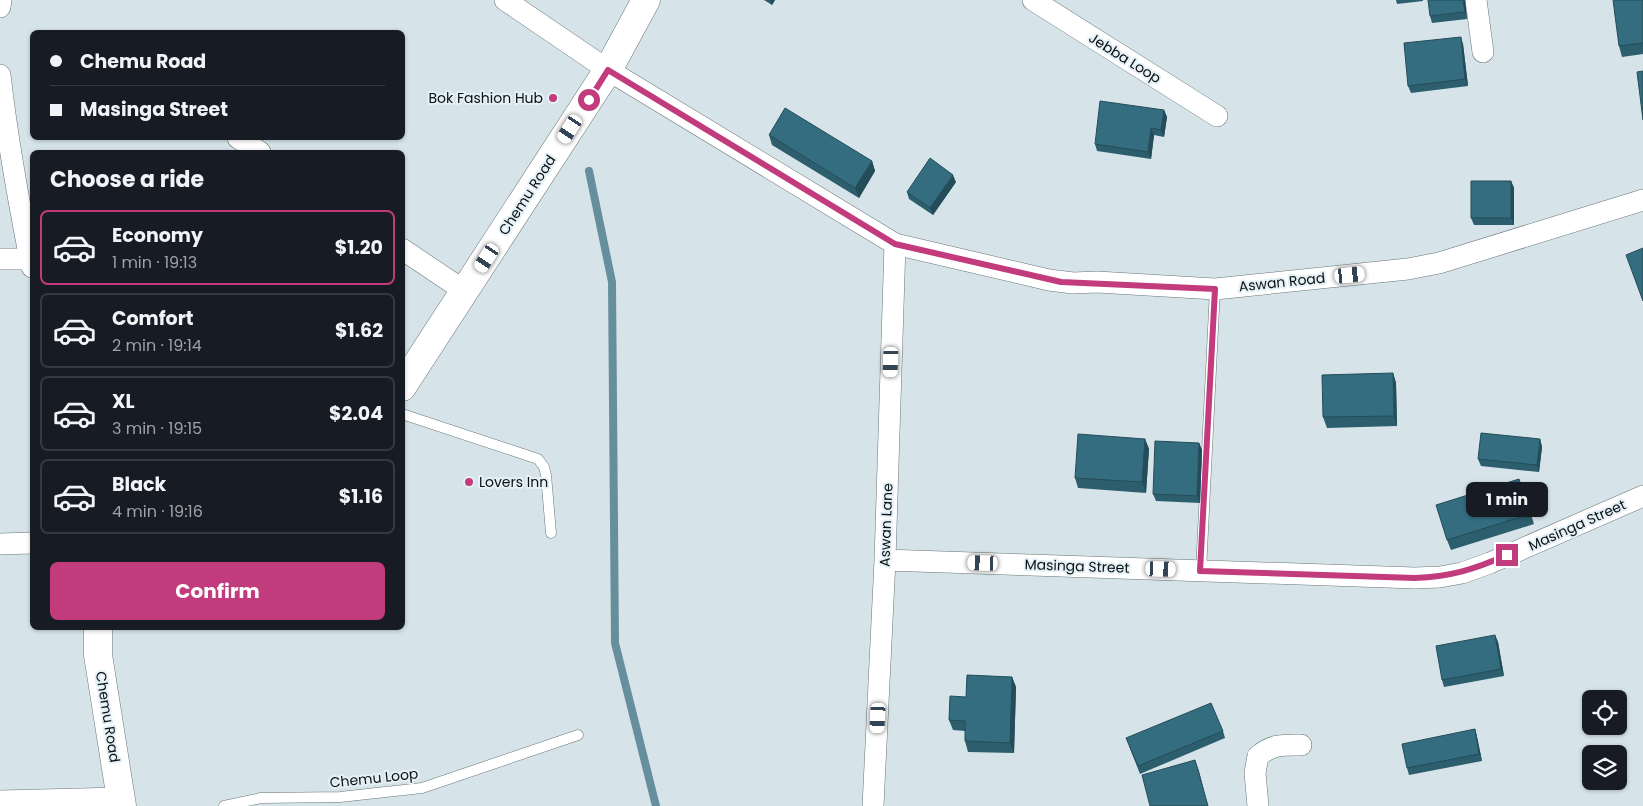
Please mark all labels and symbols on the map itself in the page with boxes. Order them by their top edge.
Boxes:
street label: Jebba Loop [1085,28,1165,88]
place label: Bok Fashion Hub [429,88,543,108]
route start [578,89,600,111]
marker: Bok Fashion Hub [547,92,559,104]
car [555,112,584,146]
street label: Chemu Road [494,151,560,239]
car [472,241,501,275]
car [1334,266,1365,284]
street label: Aswan Road [1238,268,1326,296]
car [882,347,899,377]
place label: Lovers Inn [479,472,548,492]
marker: Lovers Inn [463,476,475,488]
callout: 1 min [1466,482,1548,518]
street label: Aswan Lane [875,483,897,567]
street label: Masinga Street [1525,495,1629,555]
route end [1496,544,1518,566]
street label: Masinga Street [1024,554,1130,578]
car [967,555,998,571]
car [1145,561,1176,577]
street label: Chemu Road [91,670,125,764]
car [869,703,886,733]
street label: Chemu Loop [329,763,419,793]

